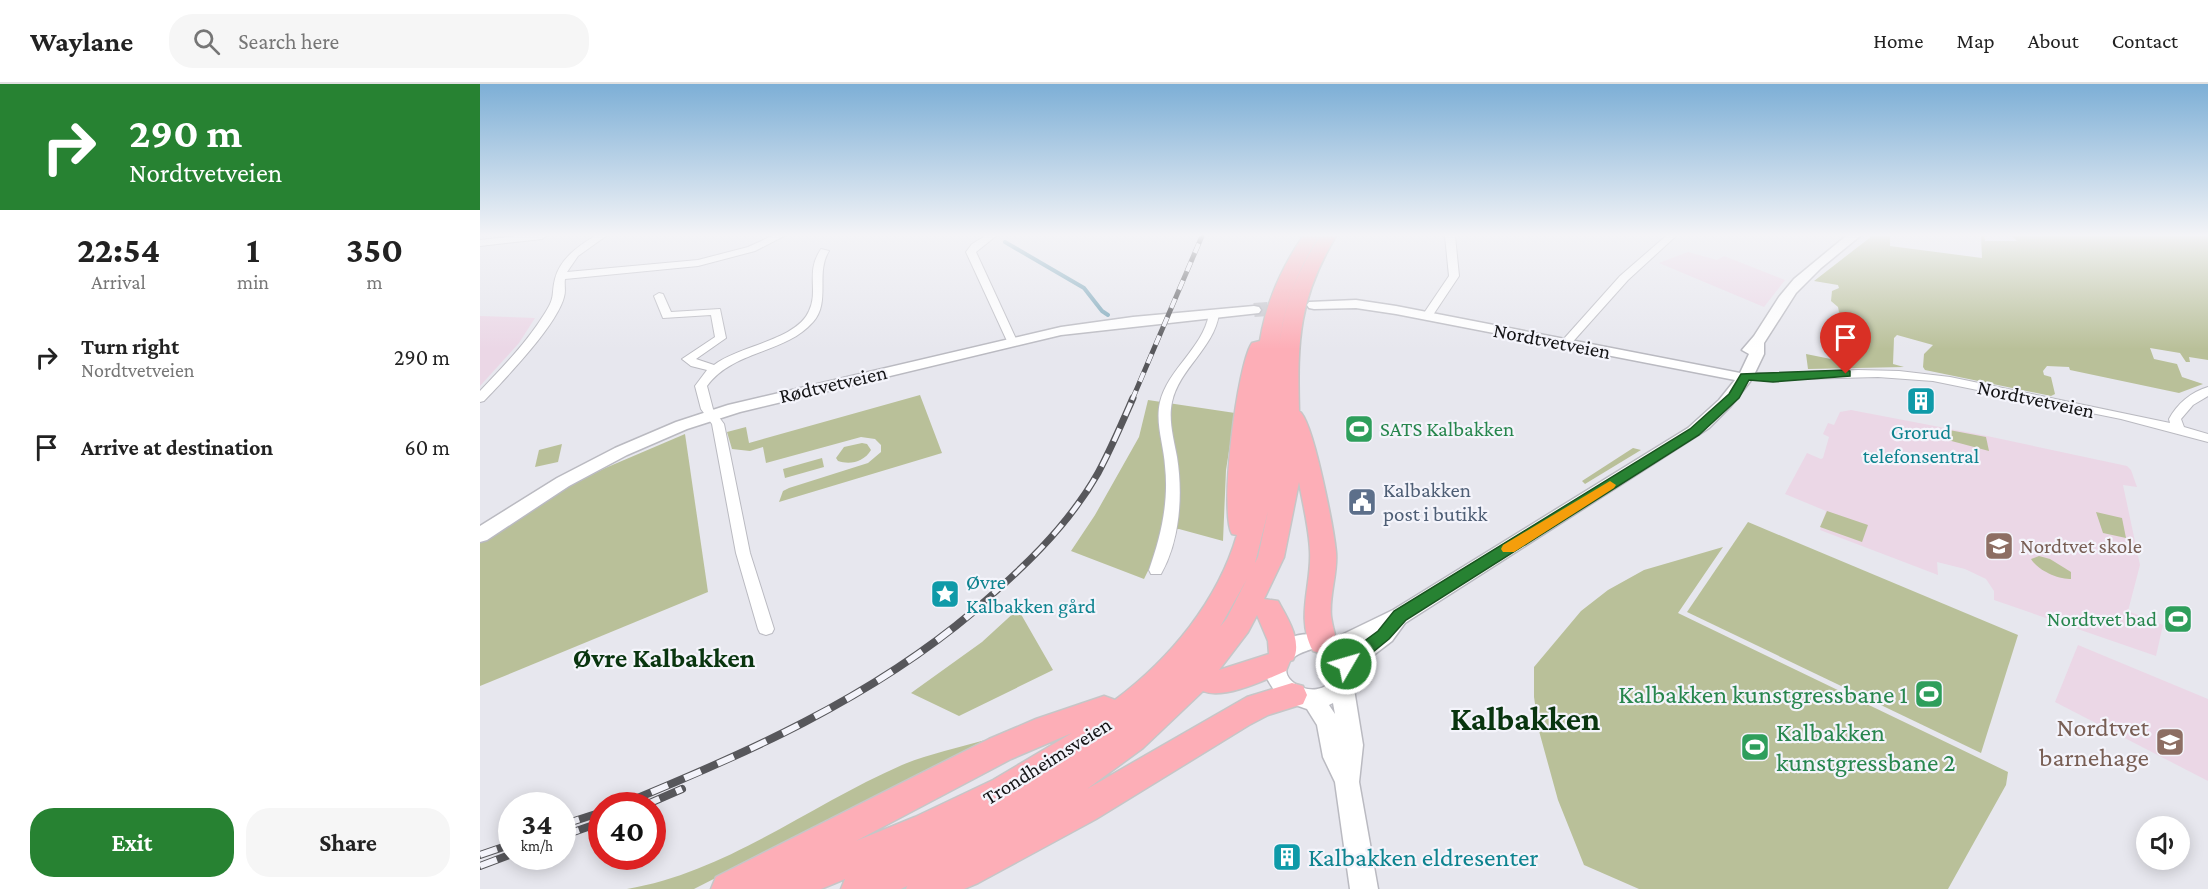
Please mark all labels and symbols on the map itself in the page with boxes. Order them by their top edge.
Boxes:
pin [1820,312,1871,374]
street label: Nordtvetveien [1491,318,1613,364]
street label: Rødtvetveien [777,360,889,408]
street label: Nordtvetveien [1975,375,2097,423]
building icon: Grorud telefonsentral [1905,385,1937,417]
sports icon: SATS Kalbakken [1343,413,1375,445]
place label: SATS Kalbakken [1380,417,1514,441]
place label: Grorud telefonsentral [1863,420,1979,468]
place label: Kalbakken post i butikk [1383,478,1487,526]
public building icon: Kalbakken post i butikk [1346,486,1378,518]
school or university icon: Nordtvet skole [1983,530,2015,562]
place label: Nordtvet skole [2020,534,2142,558]
place label: Øvre Kalbakken gård [966,570,1096,618]
place icon: Øvre Kalbakken gård [929,578,961,610]
sports icon: Nordtvet bad [2162,603,2194,635]
place label: Nordtvet bad [2047,607,2157,631]
position arrow [1314,632,1378,696]
district label: Øvre Kalbakken [573,643,756,673]
sports icon: Kalbakken kunstgressbane 1 [1913,678,1945,710]
place label: Kalbakken kunstgressbane 1 [1618,680,1908,709]
district label: Kalbakken [1450,700,1600,737]
street label: Trondheimsveien [978,712,1116,810]
place label: Nordtvet barnehage [2039,713,2149,772]
place label: Kalbakken kunstgressbane 2 [1776,718,1956,777]
school or university icon: Nordtvet barnehage [2154,726,2186,758]
sports icon: Kalbakken kunstgressbane 2 [1739,731,1771,763]
speed limit sign: 40 [588,792,666,870]
building icon: Kalbakken eldresenter [1271,841,1303,873]
place label: Kalbakken eldresenter [1308,843,1539,872]

